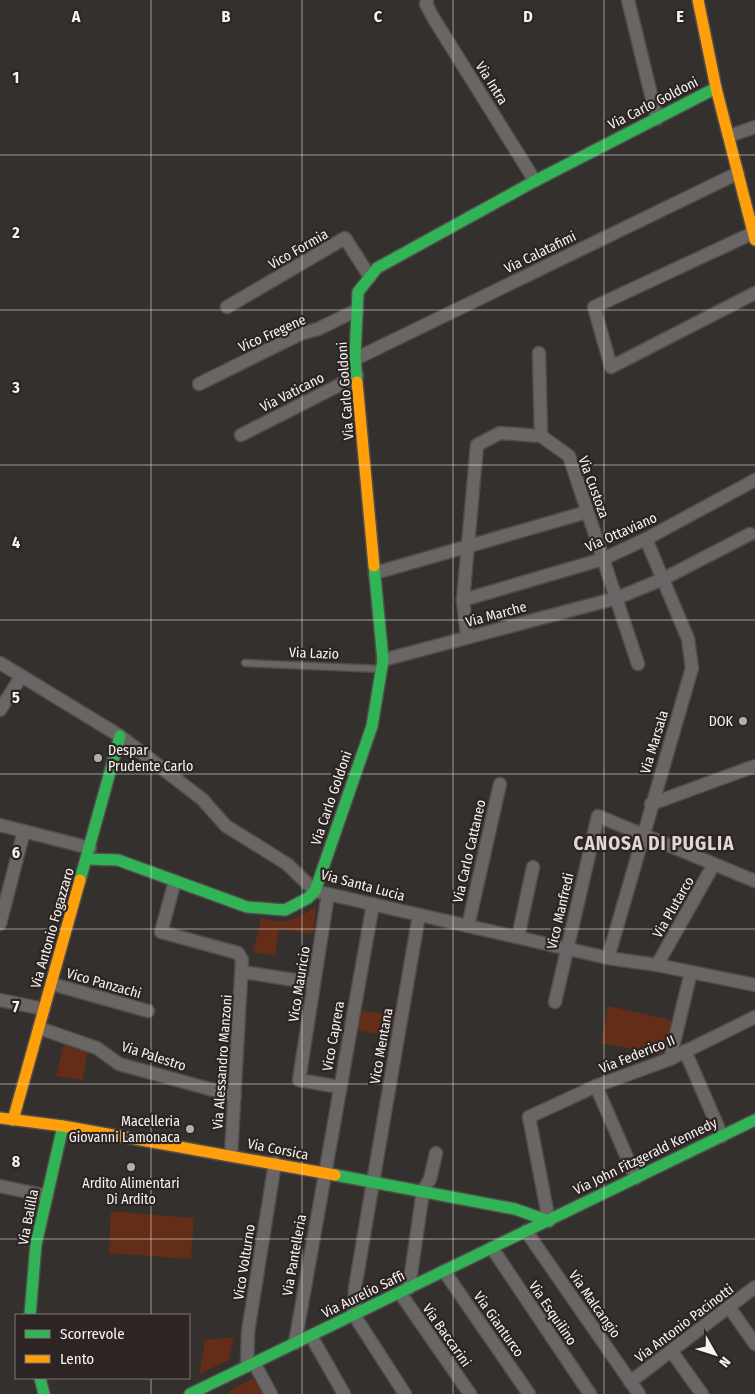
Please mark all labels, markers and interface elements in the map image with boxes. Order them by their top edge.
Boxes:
text: A [71,7,81,26]
text: B [222,7,231,26]
text: C [374,7,383,26]
text: D [523,7,533,26]
text: E [676,7,684,26]
street label: Via Intra [472,59,512,108]
text: 1 [13,68,19,87]
street label: Via Carlo Goldoni [605,73,701,133]
text: 2 [11,223,20,242]
street label: Vico Formia [265,225,331,273]
street label: Via Calatafimi [501,228,579,277]
street label: Vico Fregene [236,311,308,356]
street label: Via Carlo Goldoni [334,341,357,441]
street label: Via Vaticano [257,369,327,416]
text: 3 [11,378,20,397]
street label: Via Custoza [574,454,613,521]
street label: Via Ottaviano [583,509,660,556]
text: 4 [12,533,20,552]
street label: Via Marche [464,598,529,631]
street label: Via Lazio [289,644,339,663]
text: 5 [12,688,20,707]
street label: Via Marsala [637,708,672,776]
place label: DOK [709,713,734,730]
marker: DOK [737,715,749,727]
place label: Despar Prudente Carlo [108,742,193,775]
street label: Via Carlo Goldoni [307,749,356,848]
marker: Despar Prudente Carlo [92,752,104,764]
street label: Via Carlo Cattaneo [449,798,490,904]
district label: CANOSA DI PUGLIA [574,832,735,855]
text: 6 [12,843,20,862]
street label: Via Antonio Fogazzaro [27,866,78,990]
street label: Via Santa Lucia [319,866,407,905]
street label: Vico Manfredi [543,871,578,951]
street label: Via Plutarco [649,874,698,941]
street label: Vico Mauricio [285,945,314,1023]
street label: Vico Panzachi [65,965,143,1002]
street label: Via Alessandro Manzoni [209,994,236,1130]
text: 7 [13,997,20,1016]
street label: Vico Caprera [319,1000,348,1073]
street label: Vico Mentana [366,1007,397,1085]
street label: Via Federico II [597,1032,677,1077]
street label: Via Palestro [119,1038,188,1075]
place label: Macelleria Giovanni Lamonaca [69,1113,180,1146]
street label: Via John Fitzgerald Kennedy [571,1114,720,1199]
marker: Macelleria Giovanni Lamonaca [184,1123,196,1135]
street label: Via Corsica [246,1135,310,1164]
text: 8 [12,1152,21,1171]
marker: Ardito Alimentari Di Ardito [125,1161,137,1173]
place label: Ardito Alimentari Di Ardito [82,1175,180,1208]
street label: Via Balilla [15,1188,42,1246]
street label: Via Pantelleria [279,1213,310,1297]
street label: Vico Volturno [230,1223,259,1301]
street label: Via Aurelio Saffi [319,1267,407,1322]
street label: Via Malcangio [565,1267,624,1341]
street label: Via Esquilino [525,1278,580,1349]
street label: Via Antonio Pacinotti [632,1281,737,1366]
street label: Via Gianturco [470,1288,527,1360]
street label: Via Baccarini [419,1300,475,1370]
legend [15,1314,190,1379]
text: Scorrevole [60,1325,125,1343]
north arrow [690,1329,740,1379]
text: Lento [60,1350,94,1368]
text: N [715,1353,734,1370]

